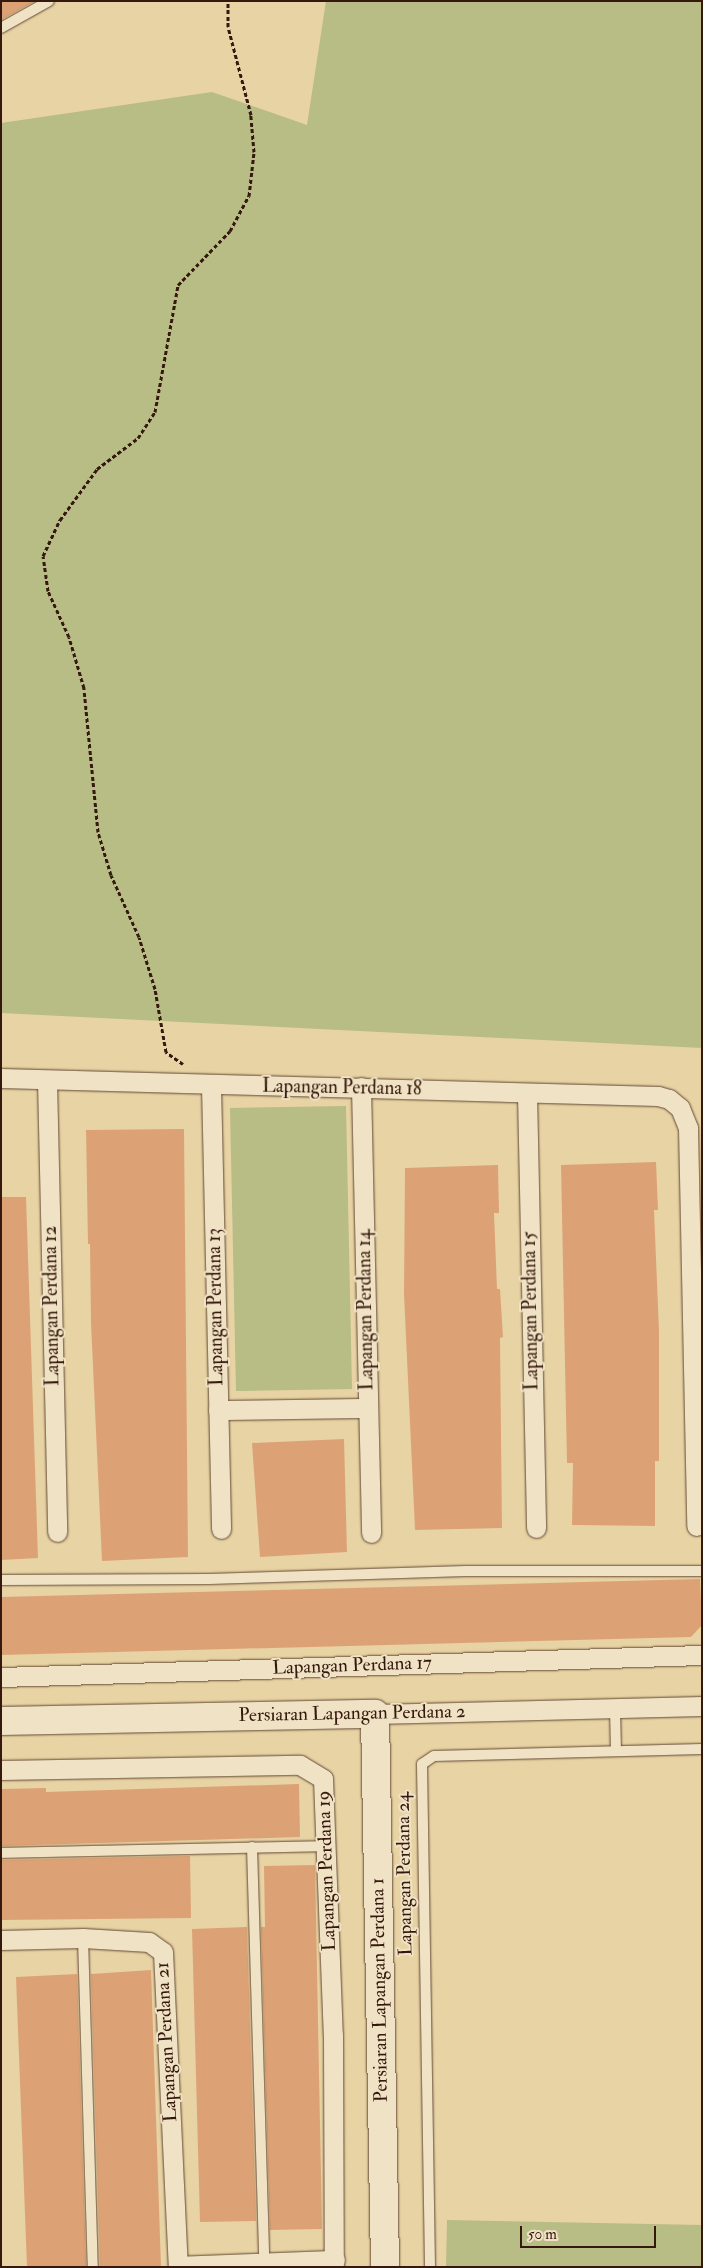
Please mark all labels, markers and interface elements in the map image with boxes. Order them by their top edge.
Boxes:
street label: Lapangan Perdana 18 [262,1075,422,1101]
street label: Lapangan Perdana 12 [39,1226,65,1386]
street label: Lapangan Perdana 13 [203,1228,229,1386]
street label: Lapangan Perdana 14 [353,1229,379,1391]
street label: Lapangan Perdana 15 [518,1231,544,1391]
street label: Lapangan Perdana 17 [272,1652,432,1680]
street label: Persiaran Lapangan Perdana 2 [238,1701,466,1727]
street label: Lapangan Perdana 19 [313,1790,341,1952]
street label: Lapangan Perdana 24 [392,1792,418,1956]
street label: Persiaran Lapangan Perdana 1 [367,1878,393,2102]
street label: Lapangan Perdana 21 [151,1961,183,2123]
scale bar [523,2216,659,2248]
text: 50 m [528,2225,557,2244]

